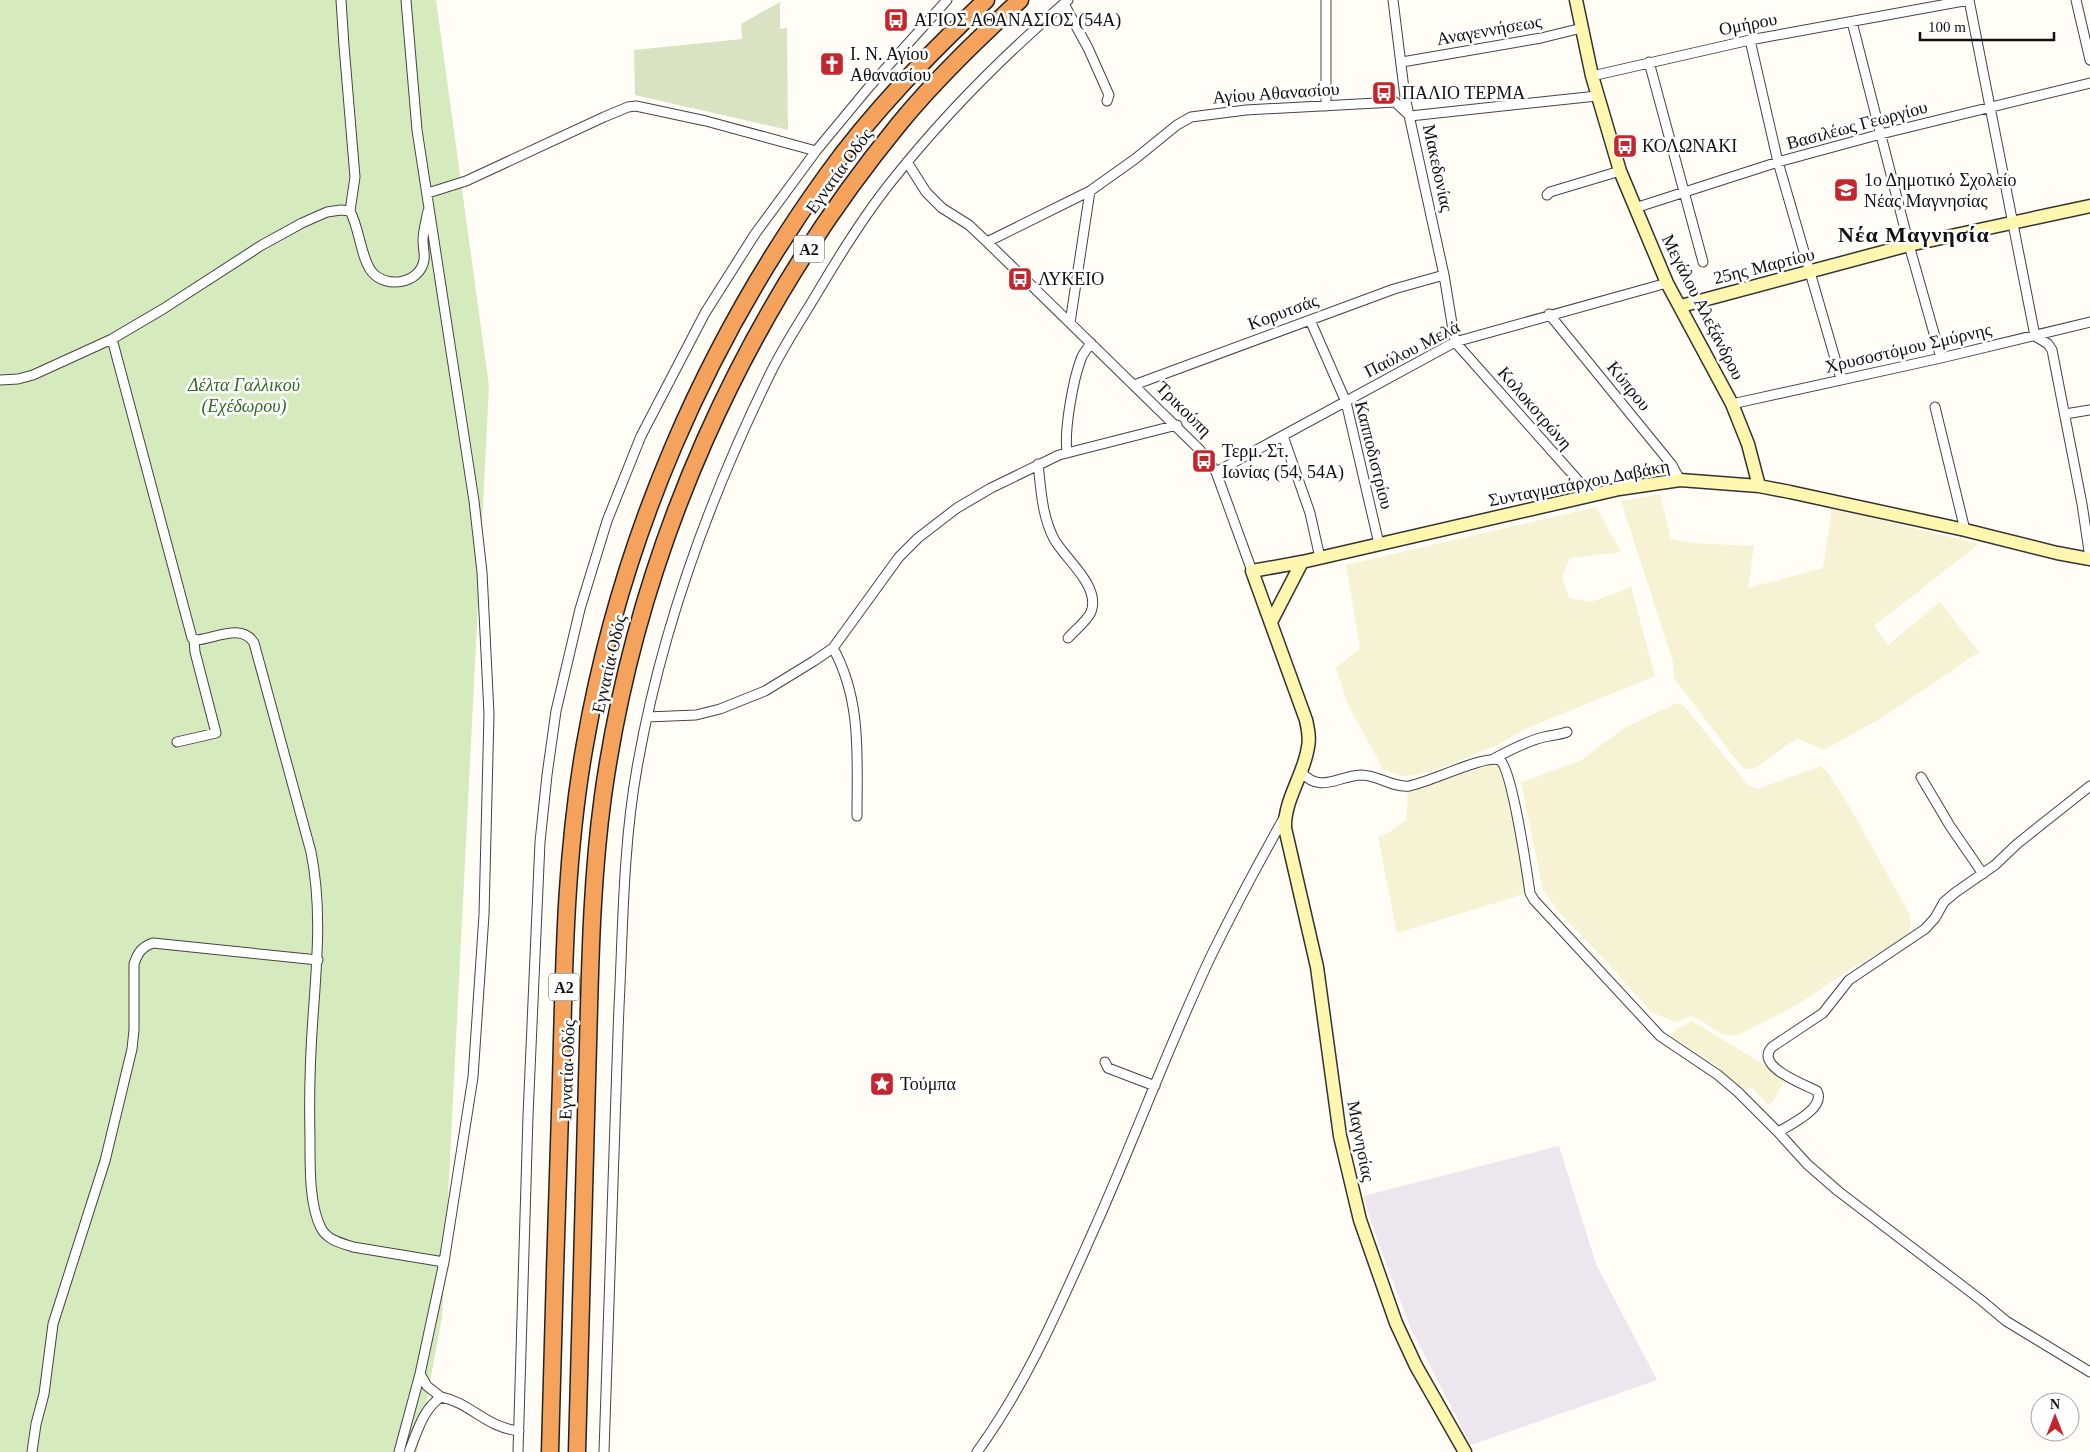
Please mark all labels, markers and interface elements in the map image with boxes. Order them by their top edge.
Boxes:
bus stop icon: ΑΓΙΟΣ ΑΘΑΝΑΣΙΟΣ (54Α) [883,7,909,33]
street label: Ομήρου [1717,9,1779,39]
place label: ΑΓΙΟΣ ΑΘΑΝΑΣΙΟΣ (54Α) [914,10,1121,31]
scale bar [1920,10,2054,42]
street label: Αναγεννήσεως [1435,11,1543,49]
text: 100 m [1928,19,1966,35]
place label: Ι. Ν. Αγίου Αθανασίου [850,44,931,85]
church icon: Ι. Ν. Αγίου Αθανασίου [819,51,845,77]
street label: Αγίου Αθανασίου [1212,79,1340,107]
bus stop icon: ΠΑΛΙΟ ΤΕΡΜΑ [1371,80,1397,106]
place label: ΠΑΛΙΟ ΤΕΡΜΑ [1402,83,1525,103]
street label: Βασιλέως Γεωργίου [1784,97,1930,153]
street label: Μακεδονίας [1419,122,1457,214]
street label: Εγνατία Οδός [801,125,877,217]
bus stop icon: ΚΟΛΩΝΑΚΙ [1612,133,1638,159]
place label: ΚΟΛΩΝΑΚΙ [1642,136,1737,156]
place label: 1ο Δημοτικό Σχολείο Νέας Μαγνησίας [1864,170,2017,211]
school or university icon: 1ο Δημοτικό Σχολείο Νέας Μαγνησίας [1833,177,1859,203]
district label: Νέα Μαγνησία [1838,222,1990,247]
street label: Μεγάλου Αλεξάνδρου [1658,231,1748,383]
road number: Α2 [794,235,824,262]
street label: 25ης Μαρτίου [1711,244,1817,288]
bus stop icon: ΛΥΚΕΙΟ [1007,266,1033,292]
place label: ΛΥΚΕΙΟ [1038,269,1104,289]
street label: Κορυτσάς [1245,290,1321,334]
street label: Παύλου Μελά [1361,316,1463,382]
street label: Χρυσοστόμου Σμύρνης [1823,319,1993,377]
street label: Κύπρου [1603,357,1655,415]
street label: Κολοκοτρώνη [1494,363,1576,453]
park label: Δέλτα Γαλλικού (Εχέδωρου) [187,375,300,417]
street label: Τρικούπη [1152,377,1216,441]
street label: Καπποδιστρίου [1351,399,1397,511]
place label: Τερμ. Στ. Ιωνίας (54, 54Α) [1222,441,1344,483]
bus stop icon: Τερμ. Στ. Ιωνίας (54, 54Α) [1191,448,1217,474]
street label: Συνταγματάρχου Δαβάκη [1487,456,1671,510]
street label: Εγνατία Οδός [588,613,630,715]
road number: Α2 [549,974,579,1000]
street label: Εγνατία Οδός [555,1020,579,1120]
place icon: Τούμπα [869,1071,895,1097]
place label: Τούμπα [900,1074,956,1094]
street label: Μαγνησίας [1343,1099,1379,1183]
north arrow [2030,1392,2080,1442]
text: N [2050,1397,2060,1412]

